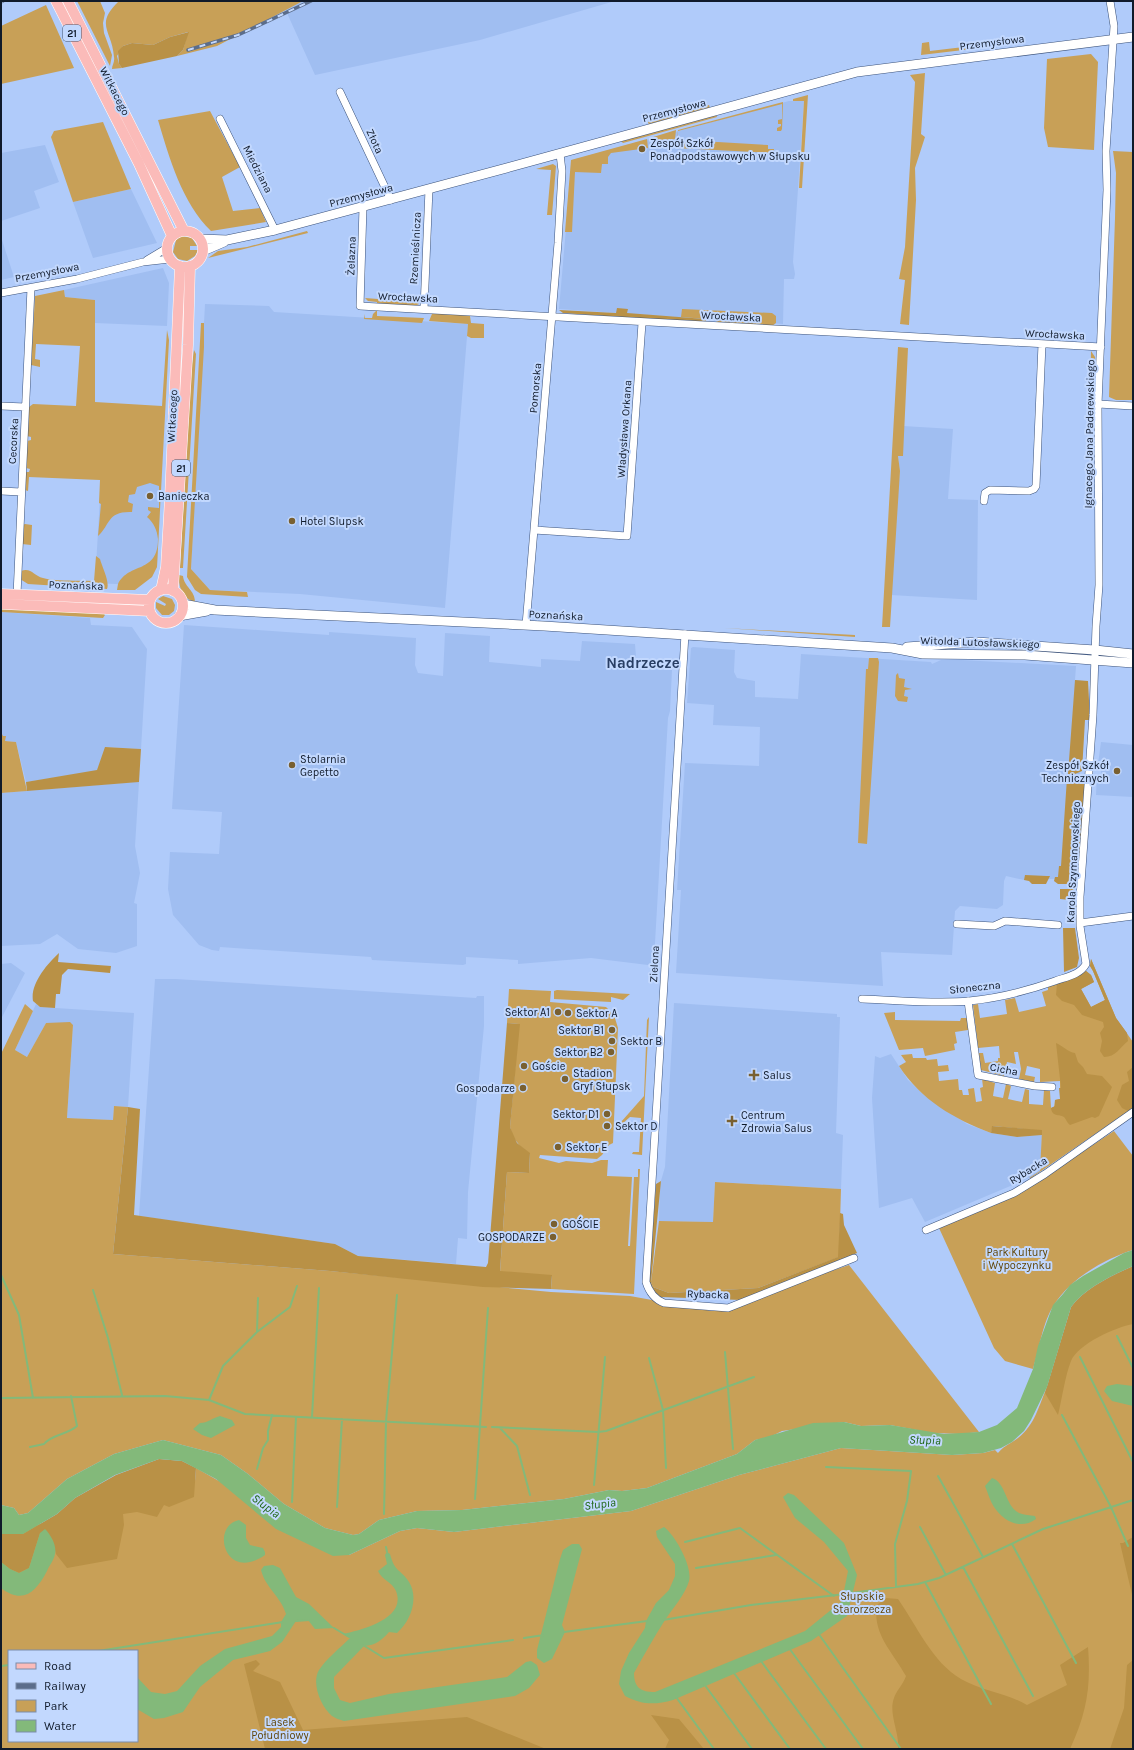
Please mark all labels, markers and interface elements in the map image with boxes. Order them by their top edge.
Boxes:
road number: 21 [63,25,81,41]
street label: Przemysłowa [959,32,1025,53]
street label: Witkacego [97,65,132,118]
street label: Przemysłowa [641,96,707,125]
street label: Złota [363,127,386,156]
place label: Zespół Szkół Ponadpodstawowych w Słupsku [650,137,810,163]
street label: Miedziana [240,143,275,195]
marker: Zespół Szkół Ponadpodstawowych w Słupsku [637,144,647,154]
street label: Przemysłowa [328,181,394,210]
street label: Rzemieślnicza [407,211,424,285]
street label: Żelazna [343,236,359,276]
street label: Przemysłowa [14,260,80,285]
street label: Wrocławska [378,289,438,306]
street label: Wrocławska [701,308,761,325]
street label: Wrocławska [1025,326,1085,343]
street label: Ignacego Jana Paderewskiego [1082,359,1097,509]
street label: Pomorska [527,362,544,414]
street label: Władysława Orkana [615,380,634,478]
street label: Witkacego [165,389,180,443]
street label: Cecorska [6,418,21,464]
road number: 21 [172,460,190,476]
place label: Banieczka [158,490,210,503]
marker: Banieczka [145,491,155,501]
place label: Hotel Slupsk [300,515,364,528]
marker: Hotel Slupsk [287,516,297,526]
street label: Poznańska [48,578,104,593]
street label: Poznańska [528,608,584,623]
street label: Witolda Lutosławskiego [920,634,1040,651]
district label: Nadrzecze [606,654,680,672]
place label: Stolarnia Gepetto [300,753,346,779]
place label: Zespół Szkół Technicznych [1041,759,1110,785]
marker: Stolarnia Gepetto [287,760,297,770]
marker: Zespół Szkół Technicznych [1112,766,1122,776]
street label: Karola Szymanowskiego [1064,801,1083,923]
street label: Zielona [647,945,662,983]
street label: Słoneczna [949,978,1001,997]
place label: Sektor A1 [505,1006,550,1019]
marker: Sektor A1 [553,1007,563,1017]
place label: Sektor A [576,1007,618,1020]
marker: Sektor A [563,1008,573,1018]
place label: Sektor B1 [558,1024,604,1037]
marker: Sektor B1 [607,1025,617,1035]
place label: Sektor B [620,1035,662,1048]
marker: Sektor B [607,1036,617,1046]
place label: Sektor B2 [555,1046,603,1059]
marker: Sektor B2 [606,1047,616,1057]
place label: Goście [532,1060,566,1073]
street label: Cicha [989,1060,1019,1079]
marker: Goście [519,1061,529,1071]
place label: Stadion Gryf Słupsk [573,1067,630,1093]
marker: Salus [748,1069,760,1081]
place label: Salus [763,1069,791,1082]
marker: Stadion Gryf Słupsk [560,1074,570,1084]
place label: Gospodarze [456,1082,515,1095]
marker: Gospodarze [518,1083,528,1093]
place label: Sektor D1 [553,1108,599,1121]
marker: Sektor D1 [602,1109,612,1119]
place label: Centrum Zdrowia Salus [741,1109,812,1135]
marker: Centrum Zdrowia Salus [726,1115,738,1127]
place label: Sektor D [615,1120,658,1133]
marker: Sektor D [602,1121,612,1131]
place label: Sektor E [566,1141,607,1154]
marker: Sektor E [553,1142,563,1152]
street label: Rybacka [1007,1154,1050,1187]
place label: GOŚCIE [562,1216,599,1231]
marker: GOŚCIE [549,1219,559,1229]
place label: GOSPODARZE [478,1231,545,1244]
marker: GOSPODARZE [548,1232,558,1242]
park label: Park Kultury i Wypoczynku [983,1246,1051,1272]
street label: Rybacka [687,1287,729,1302]
water label: Słupia [909,1432,941,1448]
water label: Słupia [249,1491,283,1521]
water label: Słupia [583,1495,617,1513]
park label: Słupskie Starorzecza [833,1590,891,1616]
legend [8,1650,138,1742]
text: Road [44,1659,72,1673]
text: Railway [44,1679,86,1693]
text: Park [44,1699,69,1713]
park label: Lasek Południowy [251,1716,309,1742]
text: Water [44,1719,77,1733]

